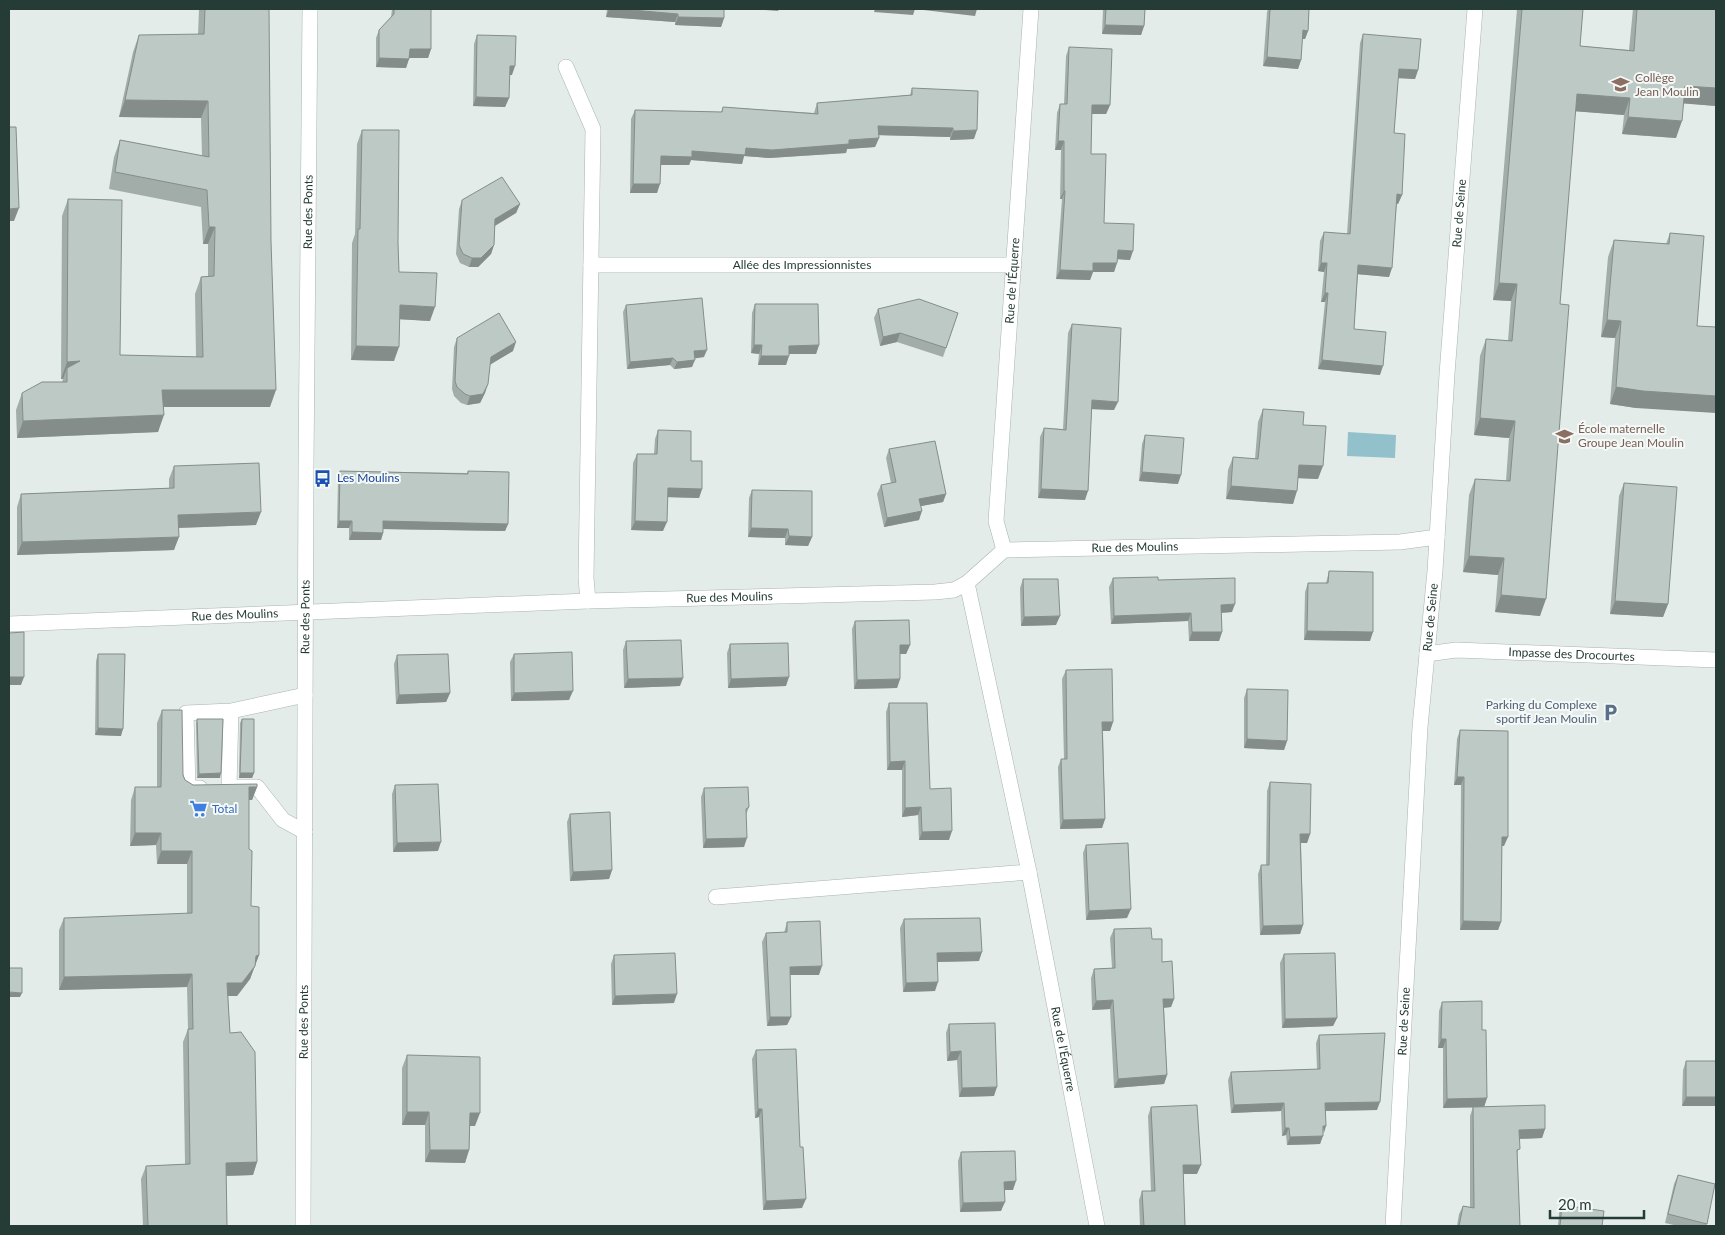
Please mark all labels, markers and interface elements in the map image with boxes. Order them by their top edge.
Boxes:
place label: Collège Jean Moulin [1635,70,1699,99]
school or university icon: Collège Jean Moulin [1611,75,1631,95]
street label: Rue des Ponts [300,175,316,249]
street label: Rue de Seine [1449,179,1469,248]
street label: Rue de l'Équerre [1002,237,1022,324]
street label: Allée des Impressionnistes [733,257,871,272]
place label: École maternelle Groupe Jean Moulin [1578,421,1684,450]
school or university icon: École maternelle Groupe Jean Moulin [1554,426,1574,446]
bus stop icon: Les Moulins [313,468,333,488]
place label: Les Moulins [337,470,399,485]
street label: Rue des Moulins [1091,538,1179,555]
street label: Rue des Ponts [297,580,313,654]
street label: Rue de Seine [1419,582,1441,652]
street label: Rue des Moulins [686,588,773,605]
street label: Rue des Moulins [191,605,279,624]
street label: Impasse des Drocourtes [1508,644,1635,664]
place label: Parking du Complexe sportif Jean Moulin [1486,697,1597,726]
parking icon: Parking du Complexe sportif Jean Moulin [1601,702,1621,722]
supermarket icon: Total [188,799,208,819]
place label: Total [212,801,237,816]
street label: Rue des Ponts [296,985,311,1059]
street label: Rue de Seine [1394,987,1413,1056]
street label: Rue de l'Équerre [1048,1005,1079,1093]
scale bar [1550,1188,1644,1220]
text: 20 m [1558,1195,1592,1213]

